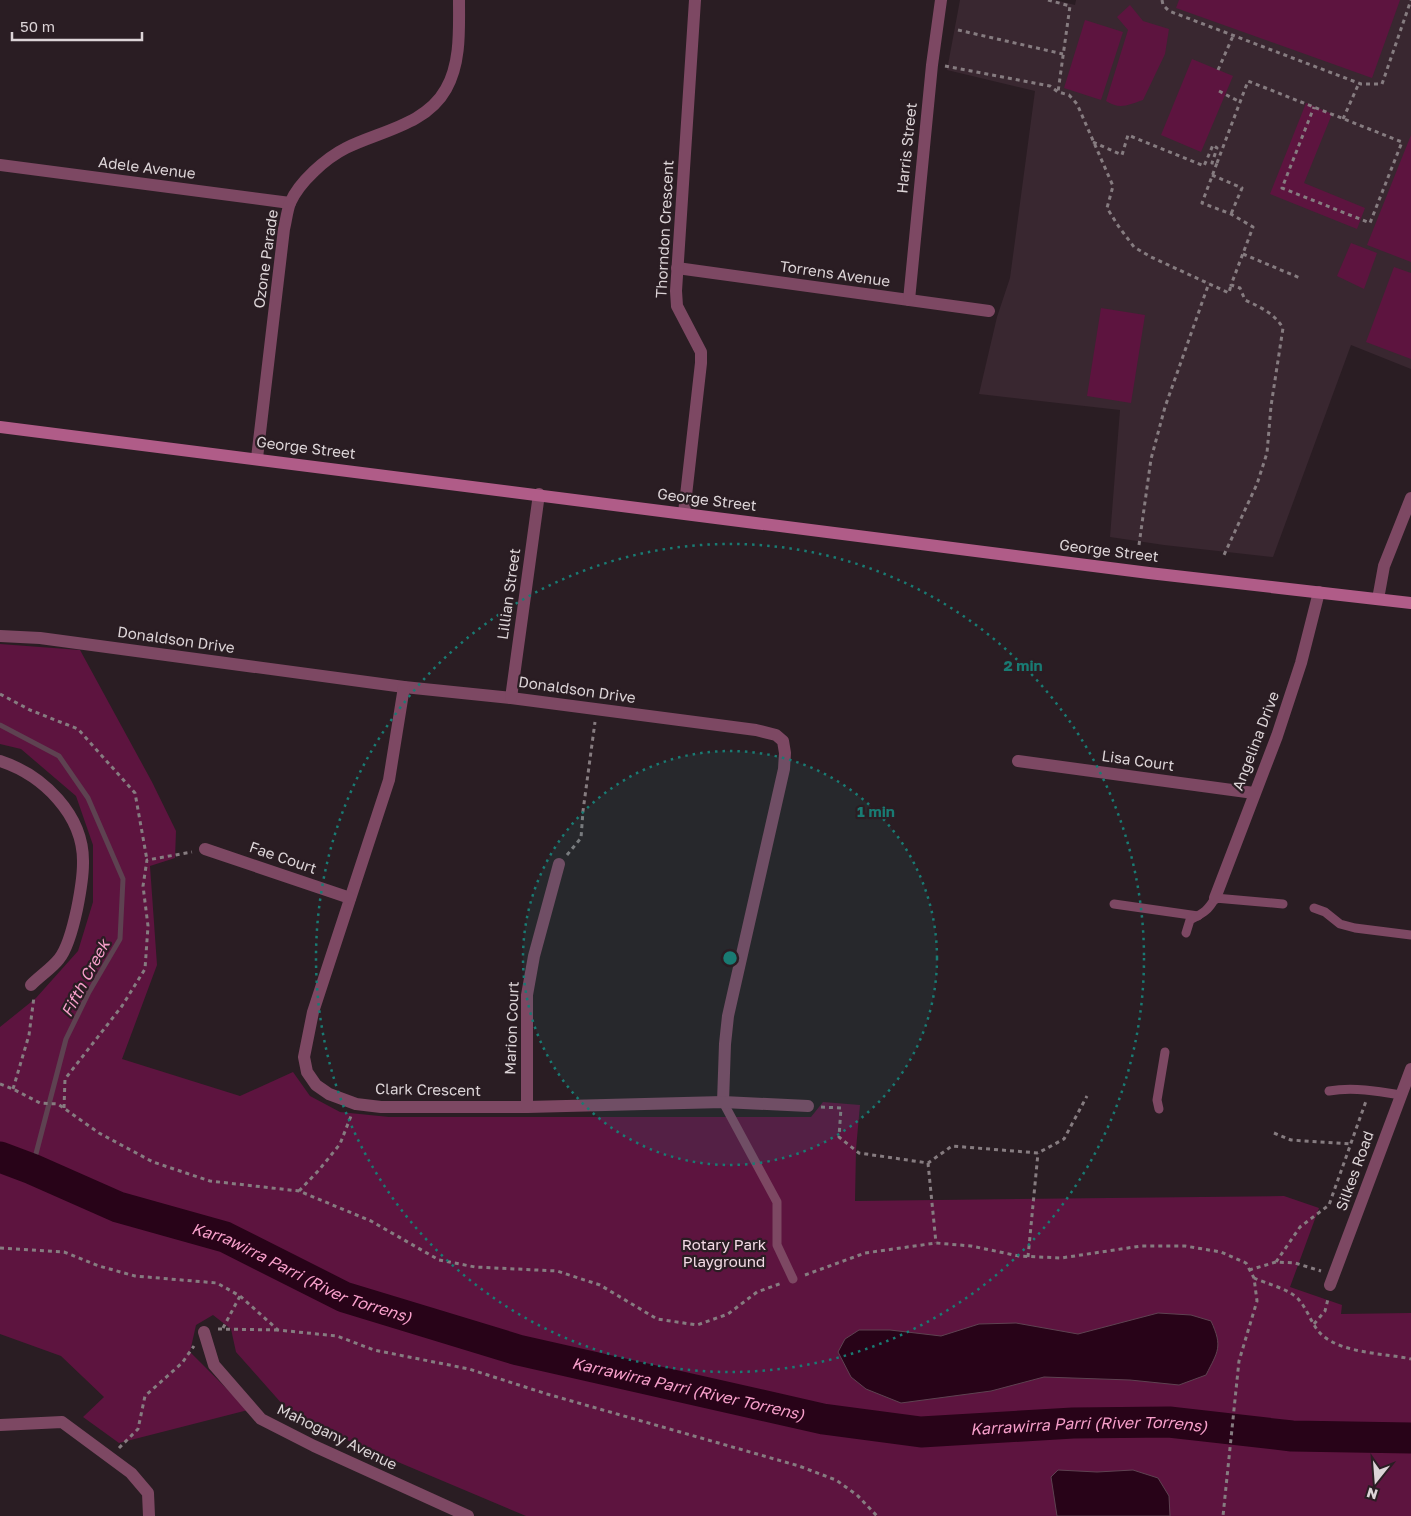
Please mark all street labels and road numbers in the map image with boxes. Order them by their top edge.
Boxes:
street label: Harris Street [892,101,920,194]
street label: Adele Avenue [97,152,197,182]
street label: Thorndon Crescent [651,159,677,298]
street label: Ozone Parade [249,208,281,309]
street label: Torrens Avenue [779,256,892,290]
street label: George Street [255,432,357,462]
street label: George Street [656,484,758,514]
street label: George Street [1058,535,1160,565]
street label: Lillian Street [493,547,523,641]
street label: Donaldson Drive [116,622,236,656]
street label: Donaldson Drive [517,672,637,706]
street label: Angelina Drive [1228,688,1282,793]
street label: Lisa Court [1101,746,1176,774]
street label: Fae Court [247,837,319,877]
street label: Marion Court [500,981,522,1075]
street label: Clark Crescent [375,1079,481,1099]
street label: Silkes Road [1331,1128,1377,1213]
street label: Mahogany Avenue [274,1399,401,1473]

